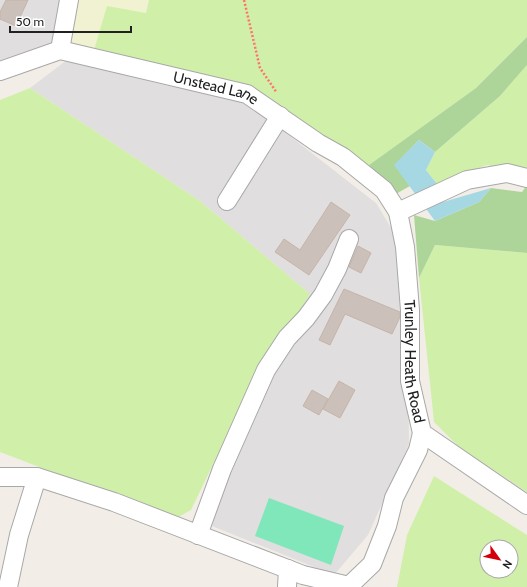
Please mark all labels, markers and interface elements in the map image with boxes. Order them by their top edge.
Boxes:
scale bar [10,8,131,34]
text: 50 m [16,14,44,29]
street label: Unstead Lane [171,68,262,108]
street label: Trunley Heath Road [400,299,428,425]
north arrow [479,539,519,579]
text: N [499,557,515,572]

